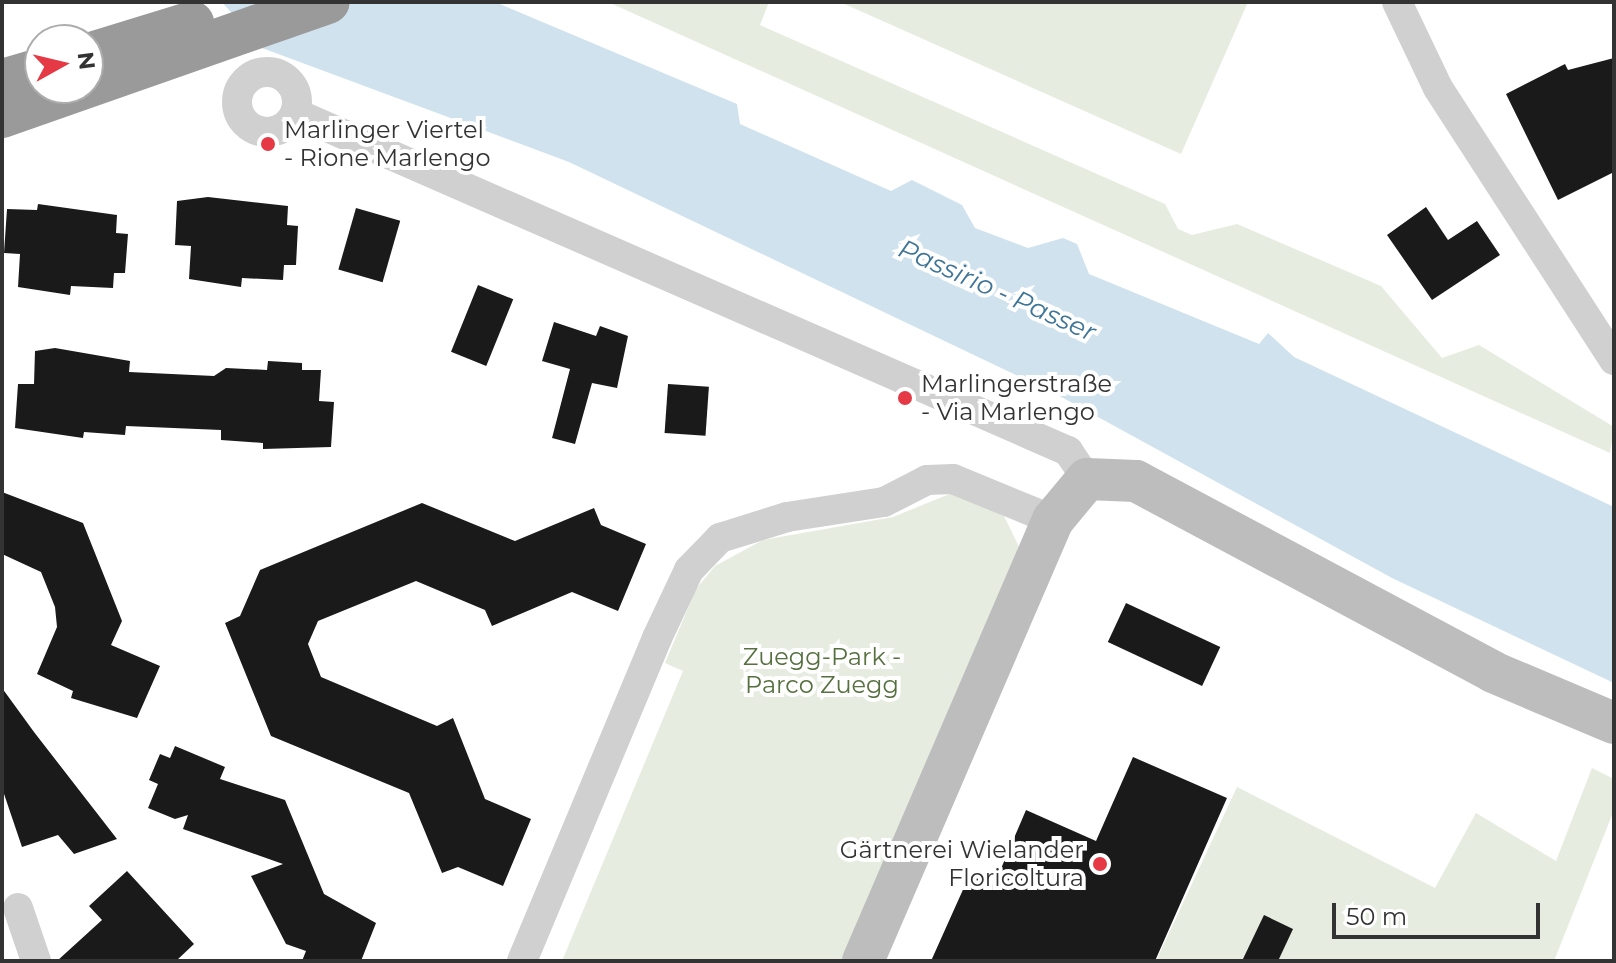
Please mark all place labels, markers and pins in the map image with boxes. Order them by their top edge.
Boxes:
place label: Marlinger Viertel - Rione Marlengo [284,116,491,172]
marker: Marlinger Viertel - Rione Marlengo [259,135,277,153]
place label: Marlingerstraße - Via Marlengo [921,370,1112,426]
marker: Marlingerstraße - Via Marlengo [896,389,914,407]
place label: Gärtnerei Wielander Floricoltura [840,836,1084,892]
marker: Gärtnerei Wielander Floricoltura [1091,855,1109,873]

